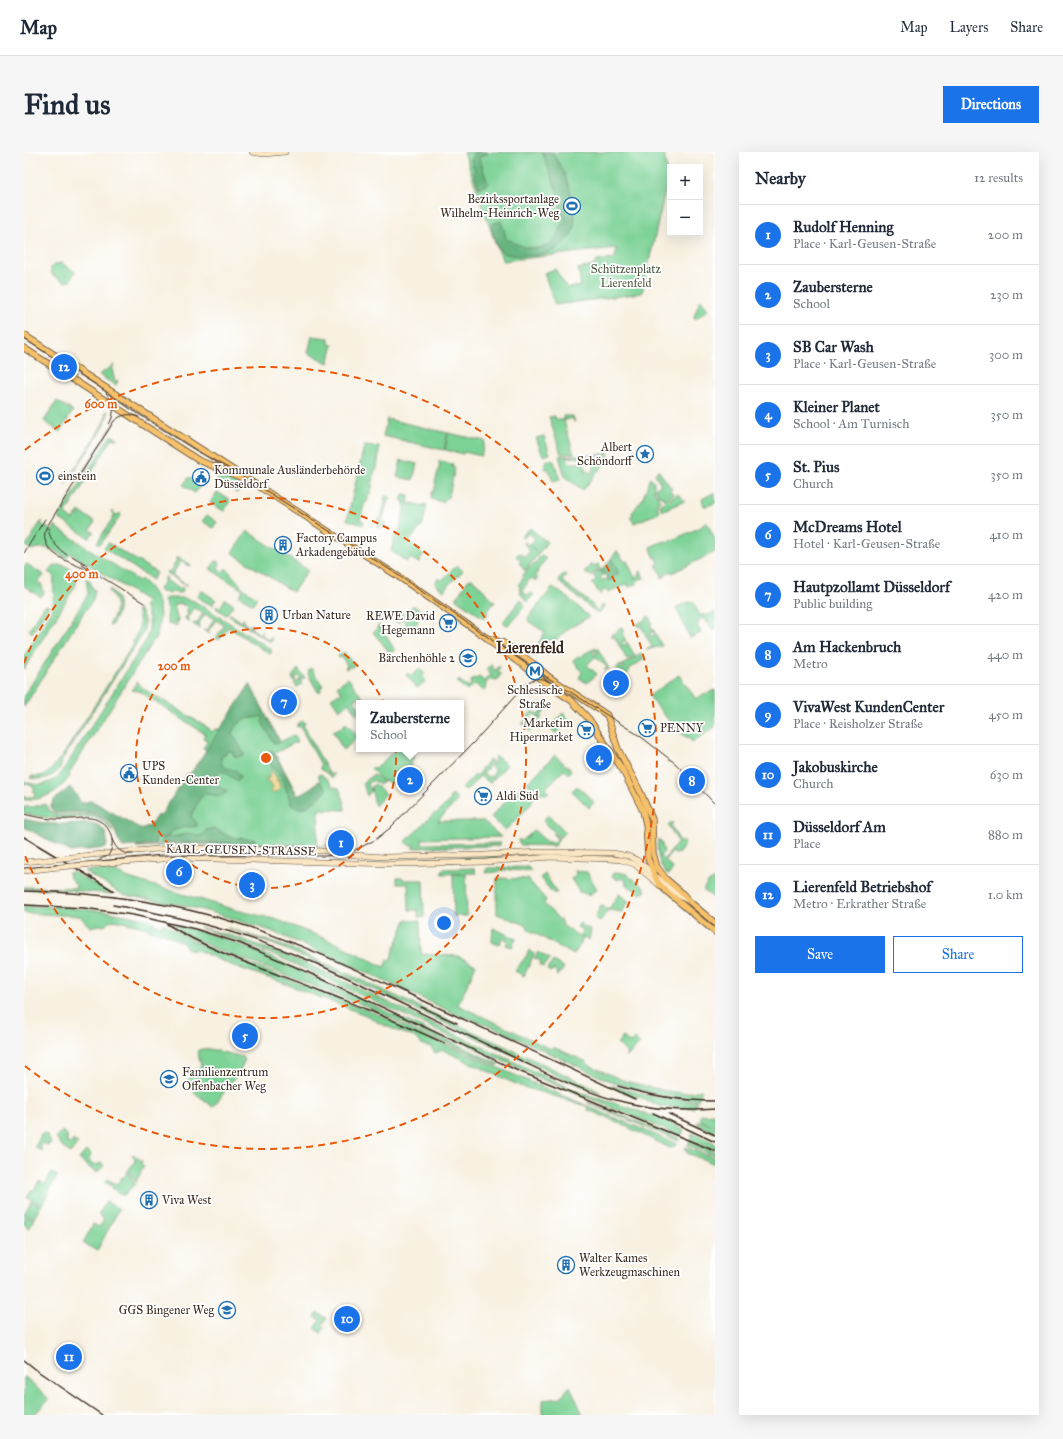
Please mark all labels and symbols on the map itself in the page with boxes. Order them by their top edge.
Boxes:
place label: Bezirkssportanlage Wilhelm-Heinrich-Weg [440,192,559,221]
sports icon: Bezirkssportanlage Wilhelm-Heinrich-Weg [562,196,582,216]
park label: Schützenplatz Lierenfeld [591,262,662,290]
pin: 12 [51,352,77,382]
text: 600 m [85,397,118,411]
place label: Albert Schöndorff [577,440,634,468]
place icon: Albert Schöndorff [635,444,655,464]
place label: Kommunale Ausländerbehörde Düsseldorf [214,463,365,491]
sports icon: einstein [35,466,55,486]
public building icon: Kommunale Ausländerbehörde Düsseldorf [191,467,211,487]
place label: einstein [58,469,97,483]
place label: Factory Campus Arkadengebäude [295,531,377,560]
building icon: Factory Campus Arkadengebäude [273,535,293,555]
text: 400 m [65,567,100,582]
building icon: Urban Nature [259,605,279,625]
place label: Urban Nature [282,608,351,622]
place label: REWE David Hegemann [366,609,436,638]
supermarket icon: REWE David Hegemann [438,613,458,633]
district label: Lierenfeld [496,638,565,657]
school or university icon: Bärchenhöhle 2 [458,648,478,668]
place label: Bärchenhöhle 2 [378,651,455,665]
text: 200 m [158,659,191,673]
metro station icon: Schlesische Straße [525,661,545,681]
pin: 9 [603,668,629,698]
place label: Schlesische Straße [507,683,563,711]
pin: 7 [271,687,297,717]
place label: Marketim Hipermarket [510,716,574,744]
supermarket icon: PENNY [637,718,657,738]
supermarket icon: Marketim Hipermarket [576,720,596,740]
place label: PENNY [660,721,704,735]
pin: 4 [586,743,612,773]
centre of rings [259,751,273,765]
place label: UPS Kunden-Center [142,759,220,787]
public building icon: UPS Kunden-Center [119,763,139,783]
pin: 2 [397,765,423,795]
pin: 8 [679,766,705,796]
supermarket icon: Aldi Süd [473,786,493,806]
place label: Aldi Süd [495,789,539,803]
pin: 1 [328,828,354,858]
street label: KARL-GEUSEN-STRASSE [166,842,317,858]
pin: 6 [166,857,192,887]
pin: 3 [239,870,265,900]
your location [434,913,454,933]
pin: 5 [232,1021,258,1051]
place label: Familienzentrum Offenbacher Weg [182,1065,268,1094]
school or university icon: Familienzentrum Offenbacher Weg [159,1069,179,1089]
building icon: Viva West [139,1190,159,1210]
place label: Viva West [161,1193,212,1207]
place label: Walter Kames Werkzeugmaschinen [579,1251,680,1280]
building icon: Walter Kames Werkzeugmaschinen [556,1255,576,1275]
school or university icon: GGS Bingener Weg [217,1300,237,1320]
place label: GGS Bingener Weg [119,1303,214,1318]
pin: 10 [334,1304,360,1334]
pin: 11 [56,1342,82,1372]

